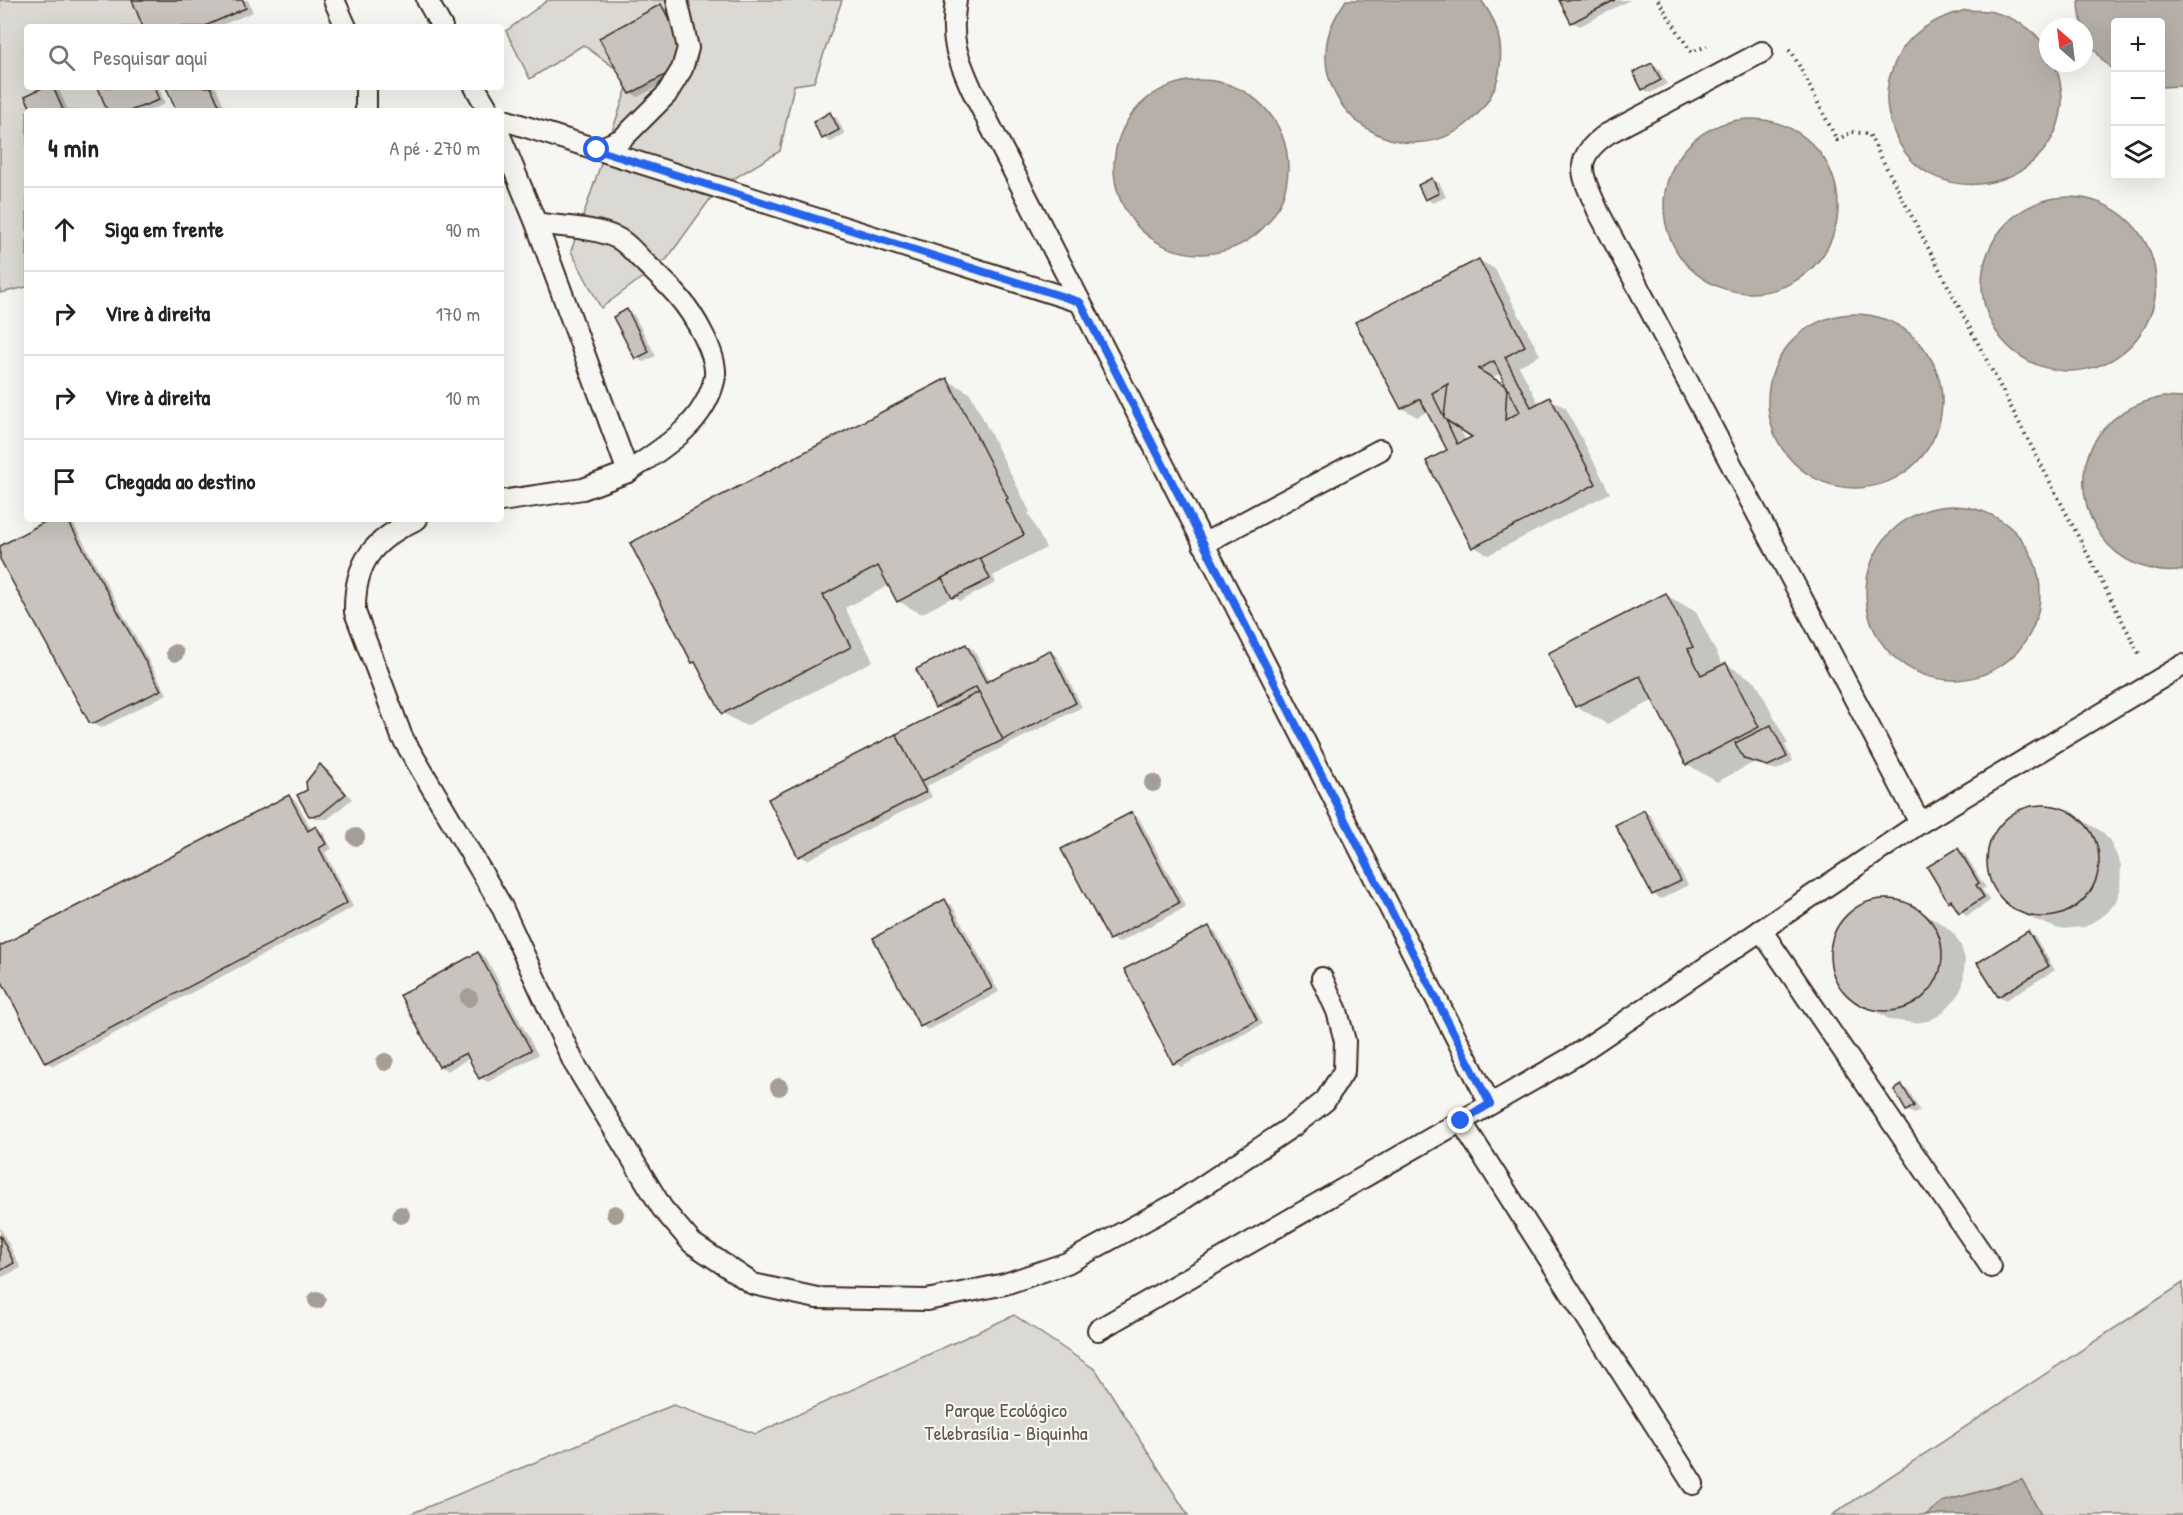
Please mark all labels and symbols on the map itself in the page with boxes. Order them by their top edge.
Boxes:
north arrow [2039,18,2093,72]
route start [583,136,609,162]
route end [1447,1107,1473,1133]
park label: Parque Ecológico Telebrasília - Biquinha [924,1396,1088,1446]

